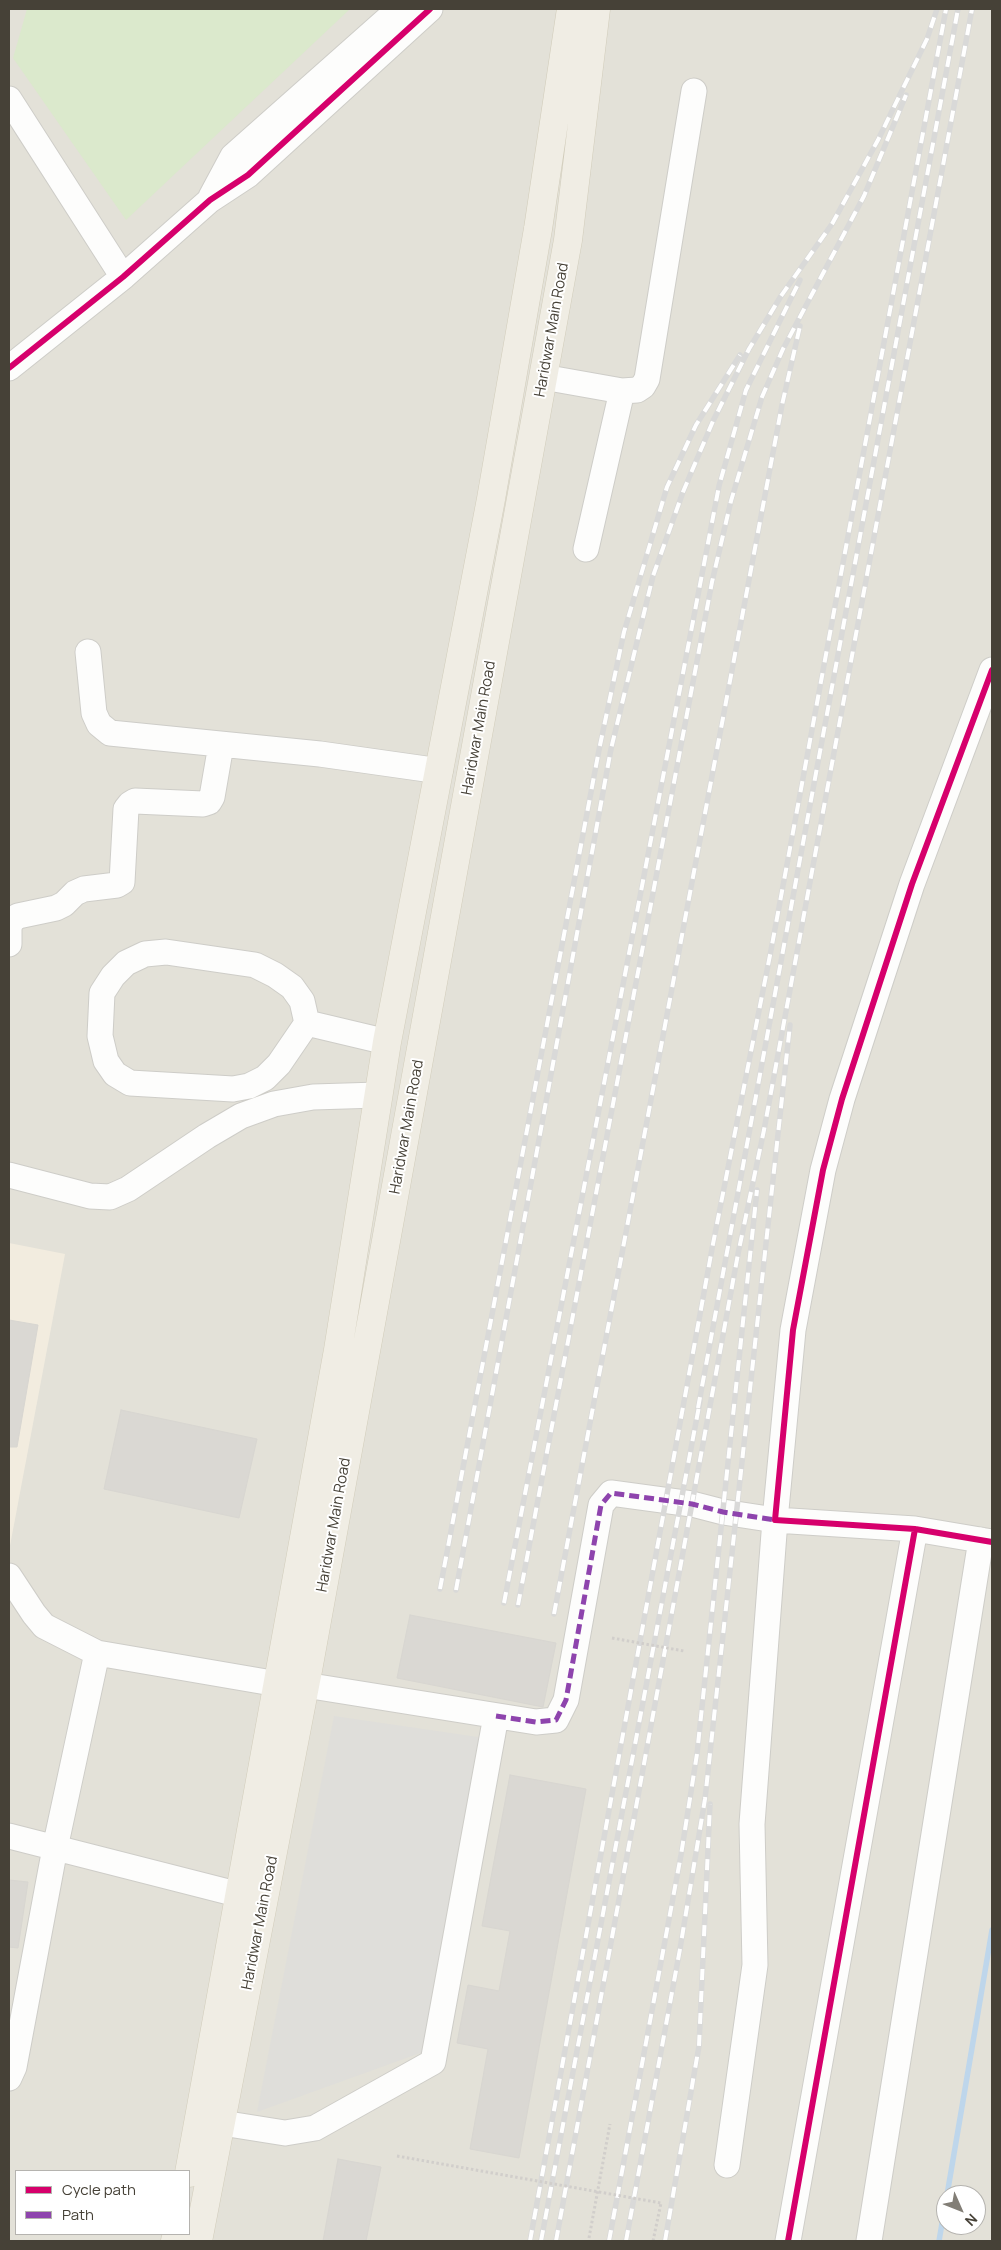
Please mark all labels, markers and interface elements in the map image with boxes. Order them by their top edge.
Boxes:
street label: Haridwar Main Road [531,261,573,399]
street label: Haridwar Main Road [458,659,500,797]
street label: Haridwar Main Road [386,1058,428,1196]
street label: Haridwar Main Road [313,1456,355,1594]
street label: Haridwar Main Road [238,1854,282,1992]
legend [15,2170,190,2235]
text: Cycle path [62,2179,136,2200]
north arrow [936,2185,986,2235]
text: Path [62,2204,94,2225]
text: N [961,2210,982,2230]

